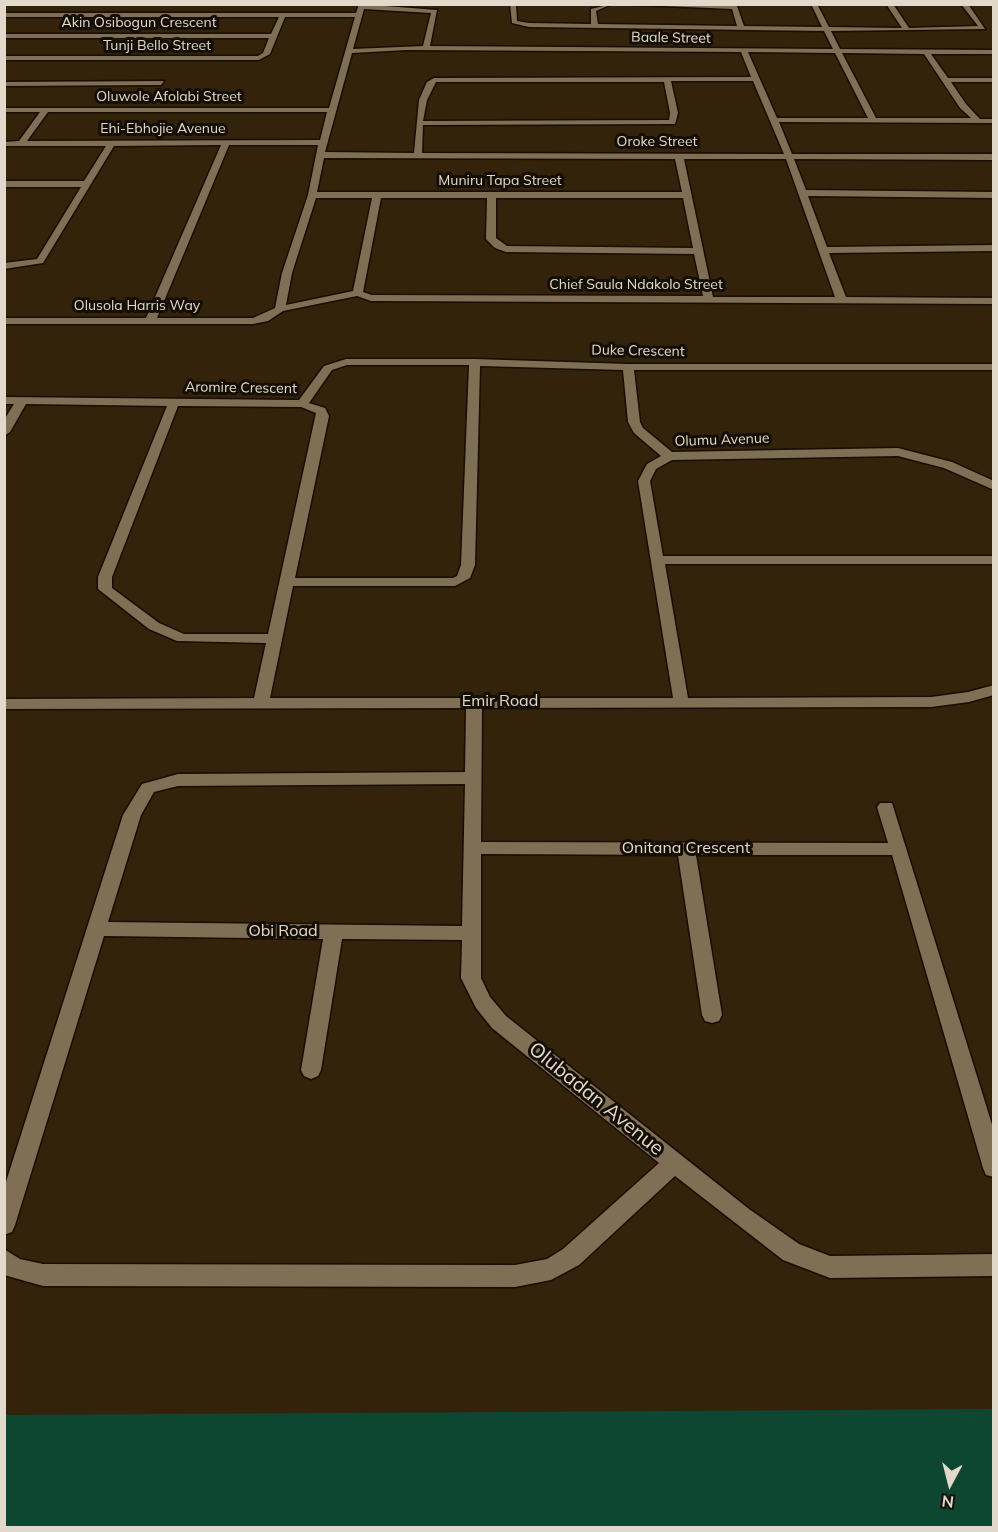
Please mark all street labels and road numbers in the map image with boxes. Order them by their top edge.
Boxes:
street label: Akin Osibogun Crescent [61,15,217,31]
street label: Baale Street [631,29,711,47]
street label: Tunji Bello Street [103,38,211,54]
street label: Oluwole Afolabi Street [96,89,242,105]
street label: Ehi-Ebhojie Avenue [100,121,226,137]
street label: Oroke Street [617,134,697,150]
street label: Muniru Tapa Street [438,173,562,189]
street label: Chief Saula Ndakolo Street [549,277,723,293]
street label: Olusola Harris Way [74,298,200,314]
street label: Duke Crescent [591,342,685,360]
street label: Aromire Crescent [185,379,297,397]
street label: Olumu Avenue [674,430,770,450]
street label: Emir Road [462,691,538,711]
street label: Onitana Crescent [622,838,750,858]
street label: Obi Road [248,921,318,941]
street label: Olubadan Avenue [524,1037,668,1161]

